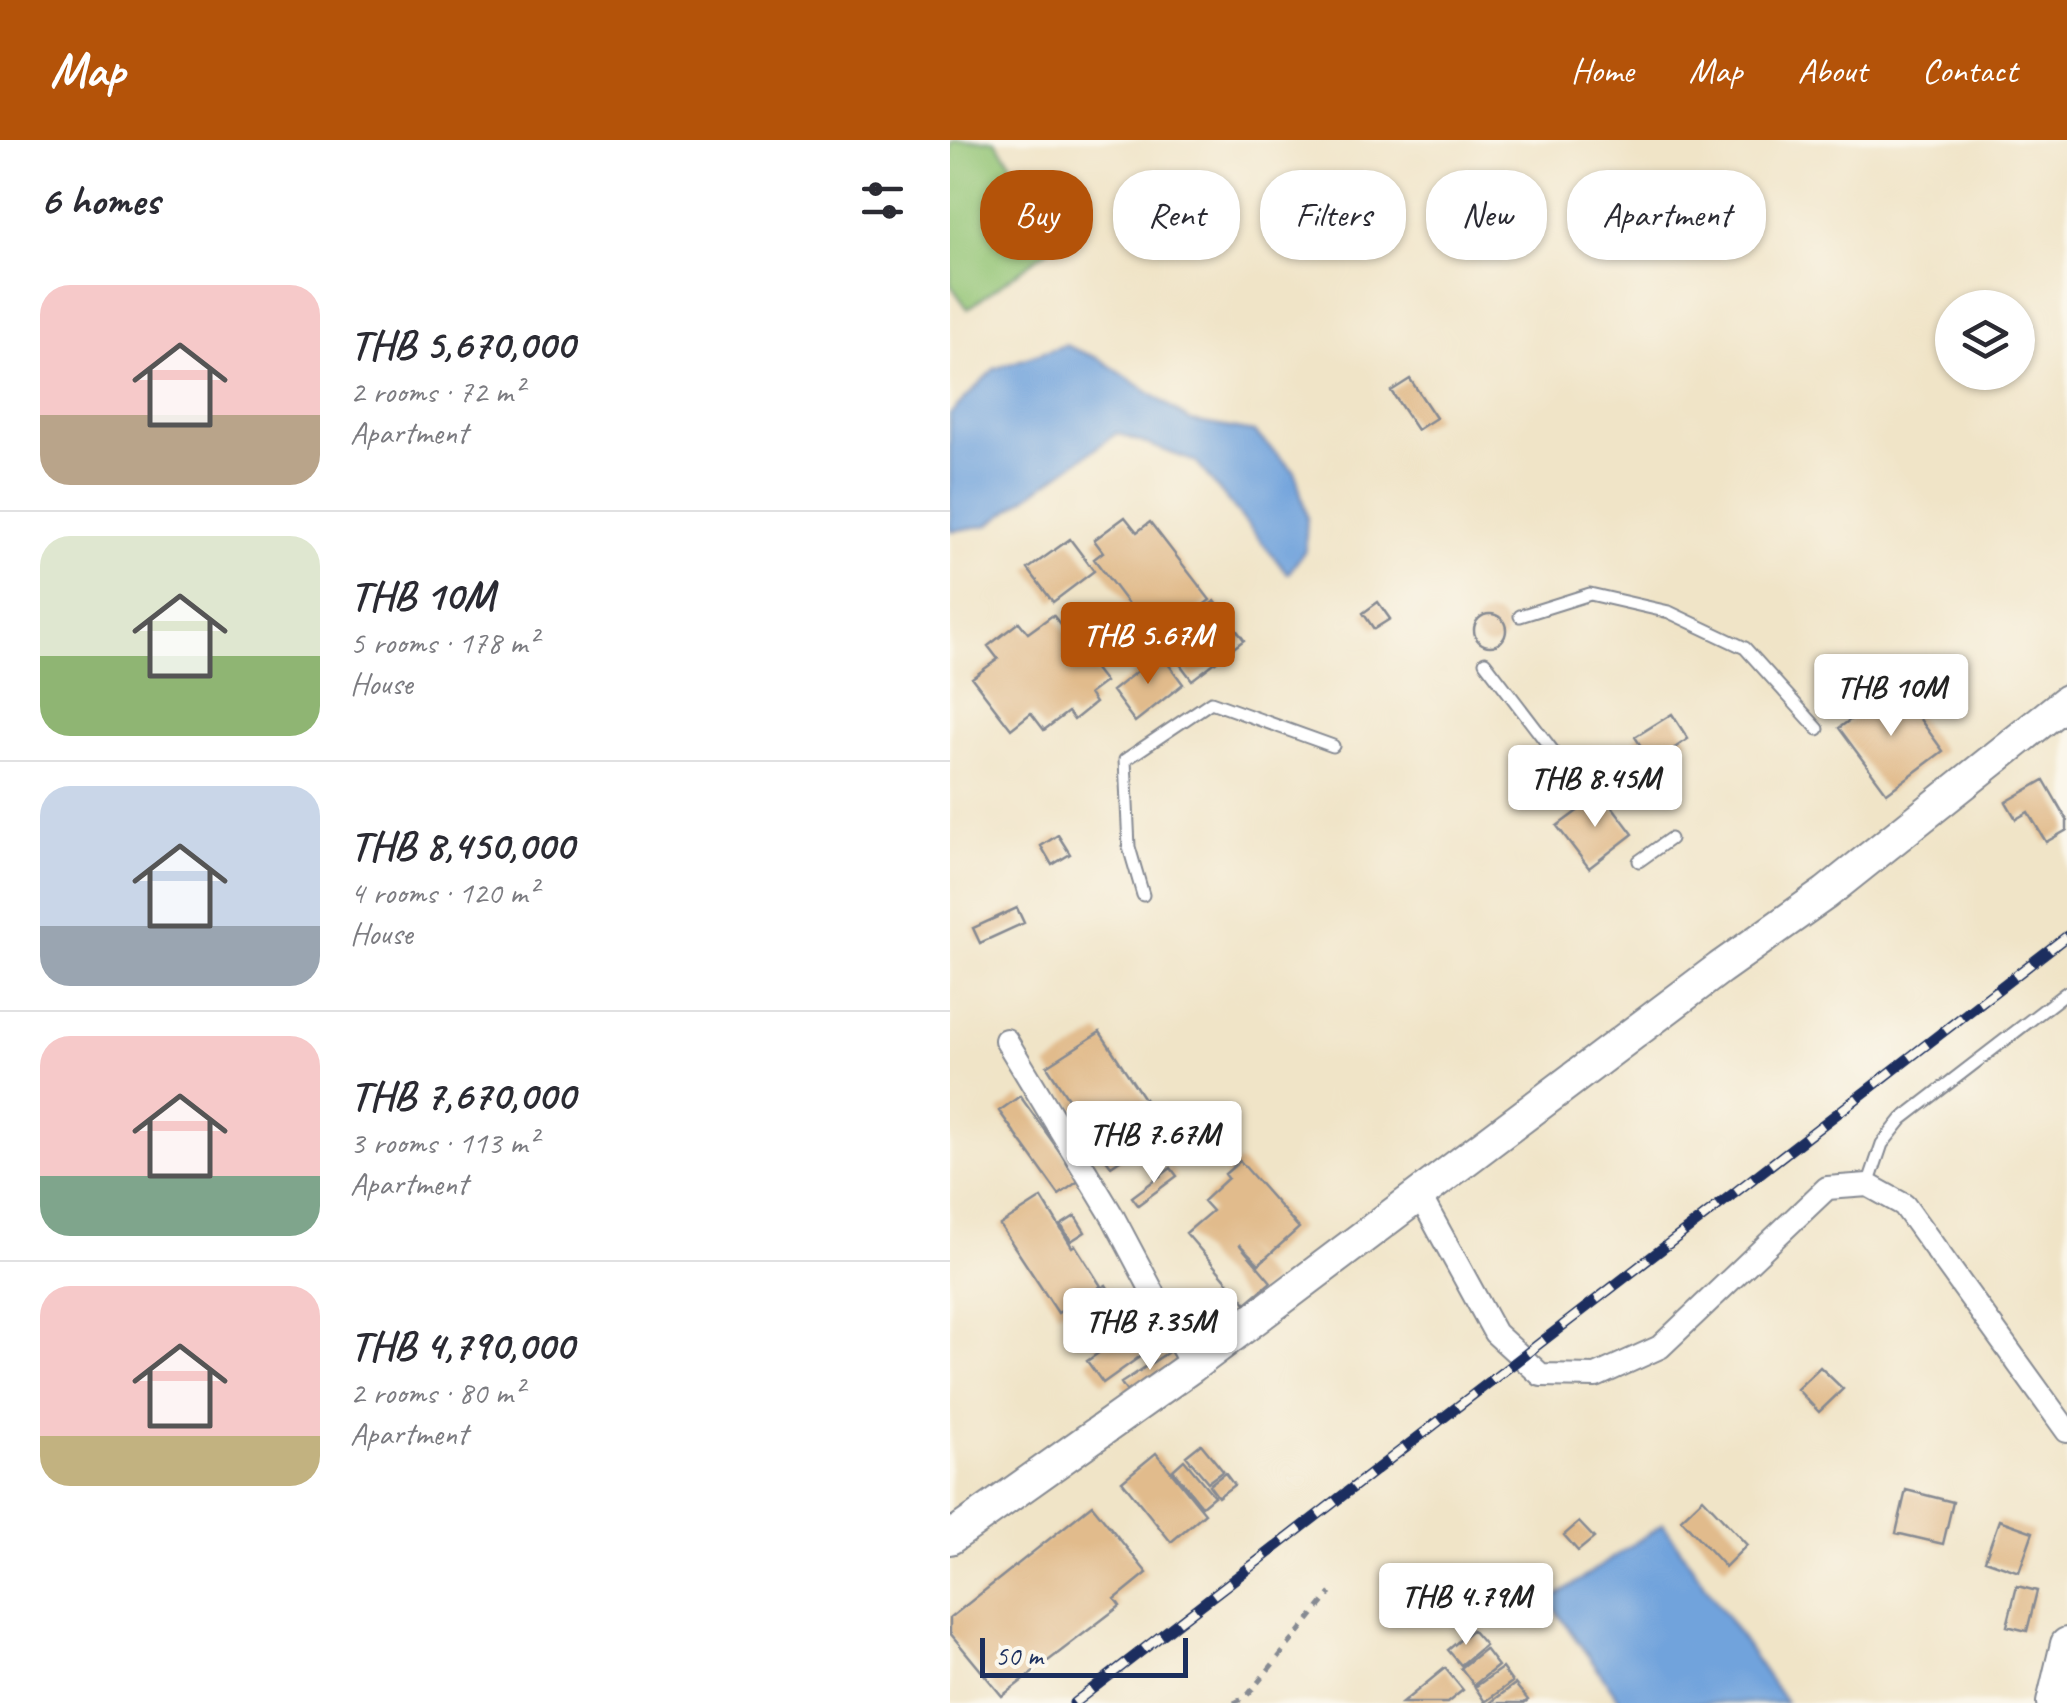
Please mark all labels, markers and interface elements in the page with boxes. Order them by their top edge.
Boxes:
text: Map [50,40,125,100]
text: Home [1571,48,1634,93]
text: Map [1689,48,1742,93]
text: About [1797,48,1867,93]
text: Contact [1922,48,2017,93]
chip: Buy [980,170,1093,260]
chip: Rent [1113,170,1240,260]
chip: Filters [1260,170,1406,260]
chip: New [1426,170,1547,260]
chip: Apartment [1567,170,1766,260]
icon: filters [855,173,910,228]
text: 6 homes [40,174,159,227]
map controls [1935,290,2035,390]
button: layers [1935,290,2035,390]
text: THB 5,670,000 [350,318,574,371]
icon: home [120,325,240,445]
text: 2 rooms · 72 m² [350,371,523,412]
text: Apartment [350,412,468,453]
text: THB 10M [350,569,494,622]
icon: home [120,576,240,696]
pin: THB 5.67M [1034,602,1262,687]
text: THB 5.67M [1083,614,1213,655]
text: 5 rooms · 178 m² [350,622,537,663]
pin: THB 10M [1799,654,1983,739]
text: House [350,663,412,704]
text: THB 10M [1836,666,1946,707]
pin: THB 8.45M [1481,745,1709,830]
text: THB 8.45M [1530,757,1660,798]
text: THB 8,450,000 [350,819,574,872]
icon: home [120,826,240,946]
text: 4 rooms · 120 m² [350,872,537,913]
text: House [350,913,412,954]
text: THB 7,670,000 [350,1069,575,1122]
icon: home [120,1076,240,1196]
pin: THB 7.67M [1040,1101,1268,1186]
text: THB 7.67M [1089,1113,1219,1154]
text: 3 rooms · 113 m² [350,1122,537,1163]
text: Apartment [350,1163,468,1204]
pin: THB 7.35M [1036,1288,1264,1373]
text: THB 7.35M [1085,1300,1215,1341]
text: THB 4,790,000 [350,1319,574,1372]
icon: home [120,1326,240,1446]
text: 2 rooms · 80 m² [350,1372,523,1413]
text: Apartment [350,1413,468,1454]
pin: THB 4.79M [1352,1563,1580,1648]
text: THB 4.79M [1401,1575,1531,1616]
scale bar [980,1633,1188,1678]
text: 50 m [995,1638,1043,1673]

